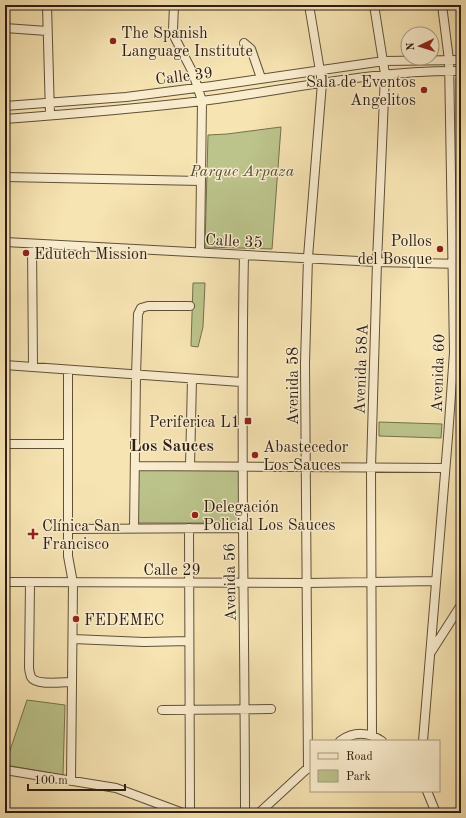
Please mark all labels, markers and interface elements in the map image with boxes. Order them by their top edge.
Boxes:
place label: The Spanish Language Institute [121,26,253,60]
north arrow [400,26,440,66]
marker: The Spanish Language Institute [108,36,118,46]
text: N [406,41,417,51]
street label: Calle 39 [155,66,214,88]
place label: Sala de Eventos Angelitos [306,75,416,109]
marker: Sala de Eventos Angelitos [419,85,429,95]
park label: Parque Arpaza [189,164,295,180]
street label: Calle 35 [205,232,263,251]
place label: Pollos del Bosque [358,234,432,268]
marker: Pollos del Bosque [435,244,445,254]
place label: Edutech Mission [34,247,148,263]
marker: Edutech Mission [21,248,31,258]
street label: Avenida 58A [352,323,372,415]
street label: Avenida 60 [430,334,448,413]
street label: Avenida 58 [286,347,302,425]
place label: Periferica L1 [149,415,240,431]
marker: Periferica L1 [243,416,253,426]
district label: Los Sauces [130,438,214,455]
place label: Abastecedor Los Sauces [263,440,349,474]
marker: Abastecedor Los Sauces [250,450,260,460]
place label: Delegación Policial Los Sauces [203,500,335,534]
marker: Delegación Policial Los Sauces [190,510,200,520]
place label: Clínica San Francisco [42,519,121,553]
marker: Clínica San Francisco [27,528,39,540]
street label: Avenida 56 [222,543,240,621]
street label: Calle 29 [143,563,201,579]
place label: FEDEMEC [84,613,165,629]
marker: FEDEMEC [71,614,81,624]
legend [310,740,440,792]
text: Road [346,751,373,763]
scale bar [28,766,125,792]
text: Park [346,771,371,783]
text: 100 m [34,775,68,787]

